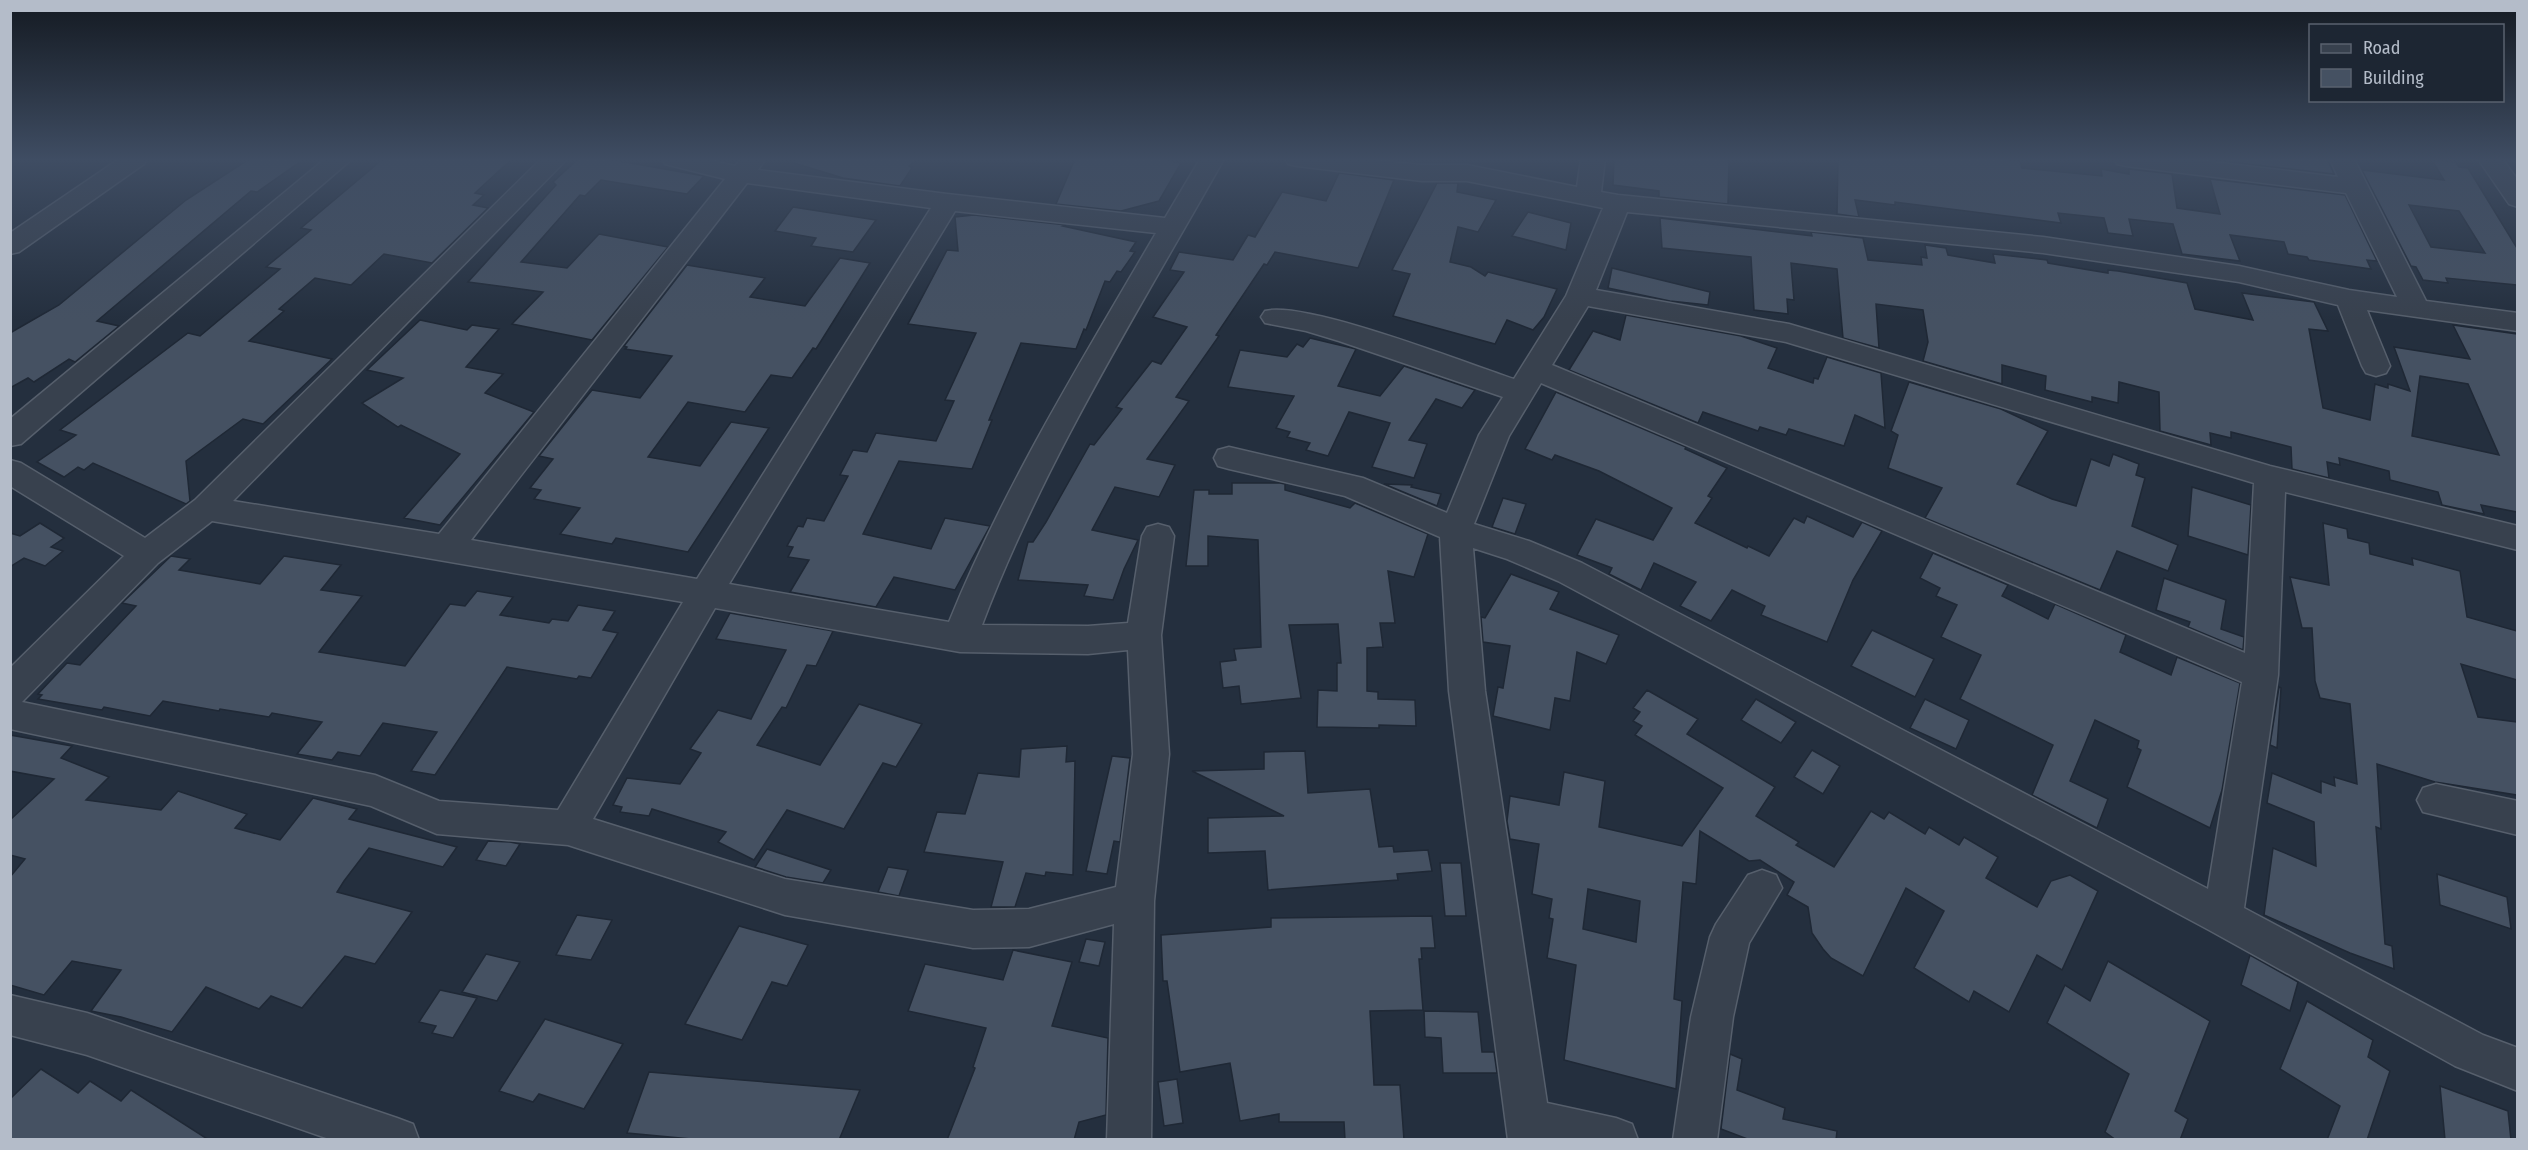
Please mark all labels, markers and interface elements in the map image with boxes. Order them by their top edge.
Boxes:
legend [2309,24,2504,102]
text: Road [2363,37,2400,59]
text: Building [2363,67,2424,89]

